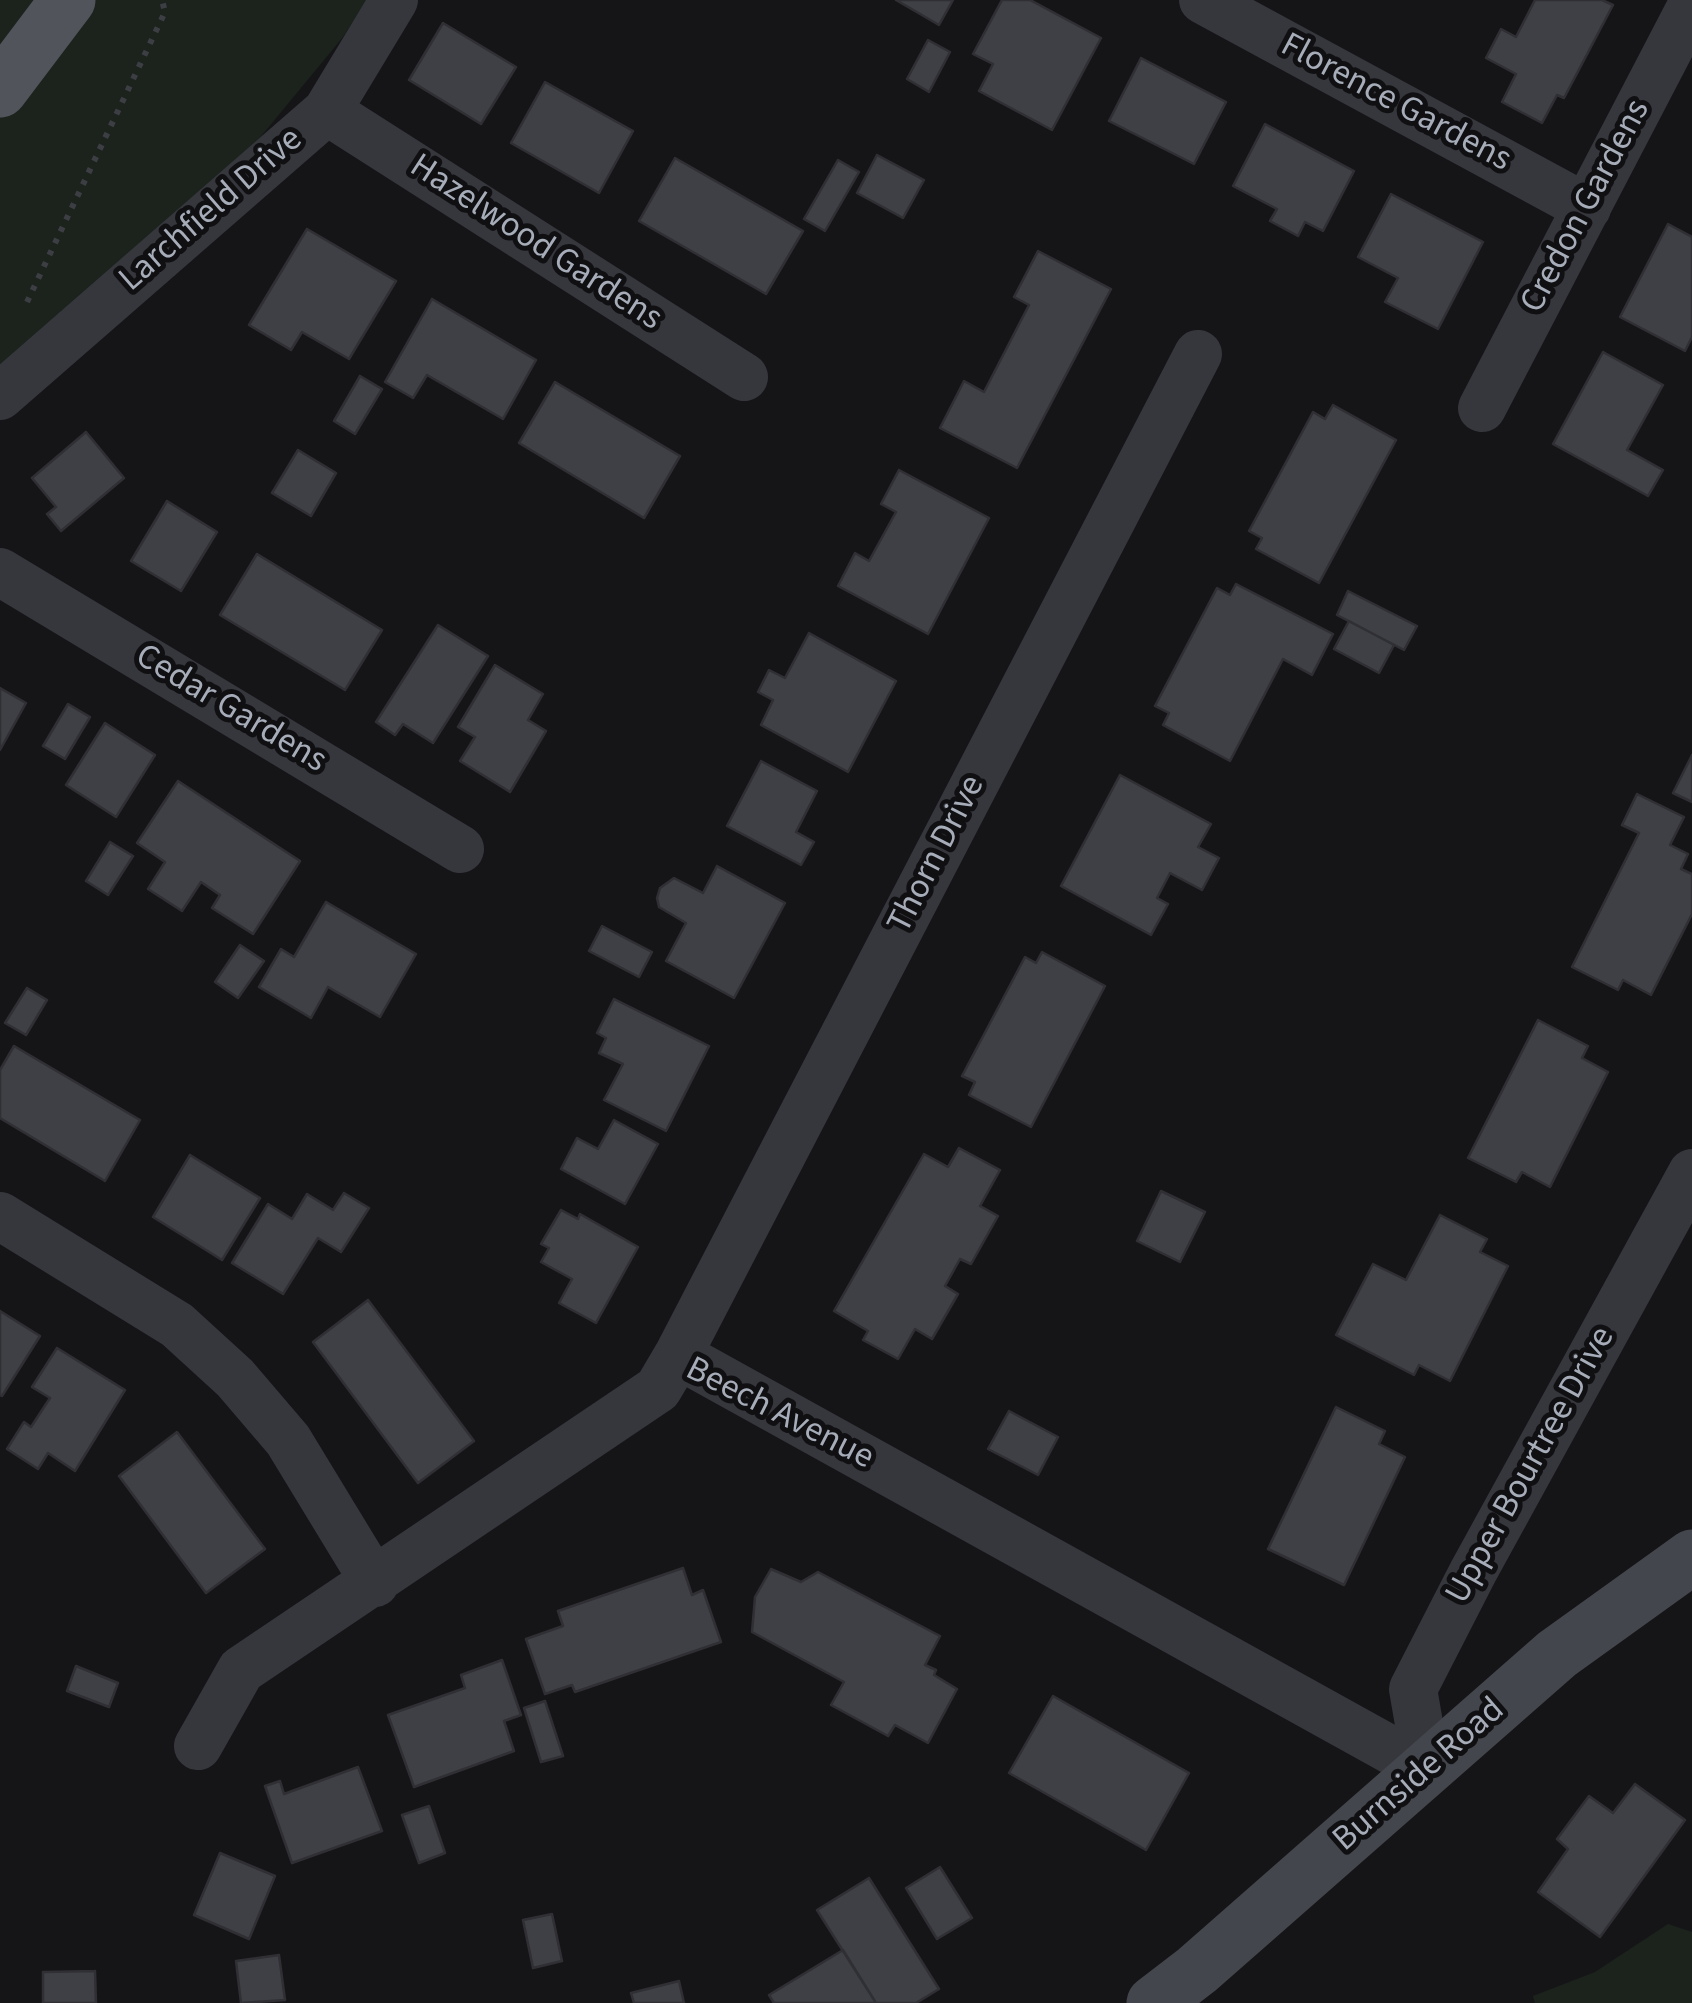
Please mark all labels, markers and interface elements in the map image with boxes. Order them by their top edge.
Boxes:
street label: Florence Gardens [1273,26,1517,182]
street label: Credon Gardens [1513,93,1661,321]
street label: Larchfield Drive [112,120,312,302]
street label: Hazelwood Gardens [401,147,669,341]
street label: Cedar Gardens [127,637,333,783]
street label: Thorn Drive [880,769,996,941]
street label: Upper Bourtree Drive [1439,1320,1625,1612]
street label: Beech Avenue [678,1350,880,1480]
street label: Burnside Road [1326,1690,1514,1862]

